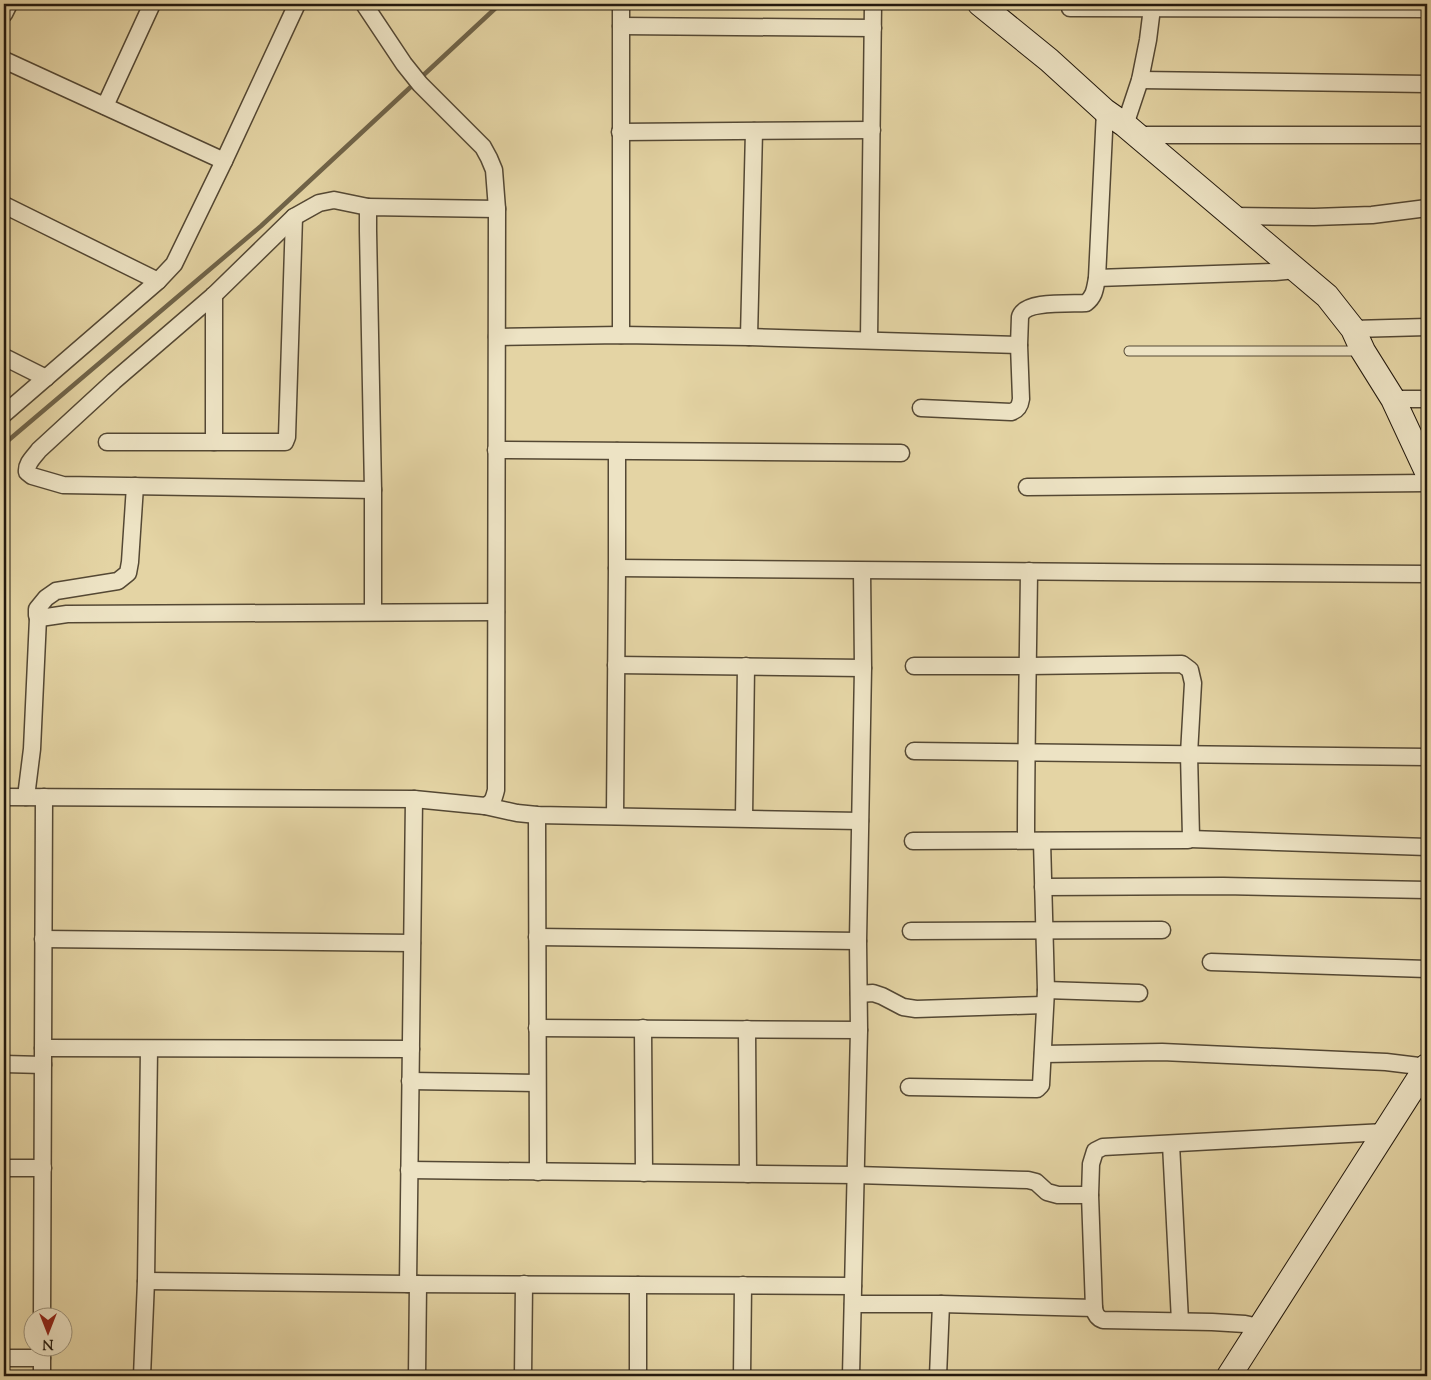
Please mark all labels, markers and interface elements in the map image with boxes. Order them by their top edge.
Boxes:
north arrow [22,1308,72,1358]
text: N [42,1333,54,1353]

